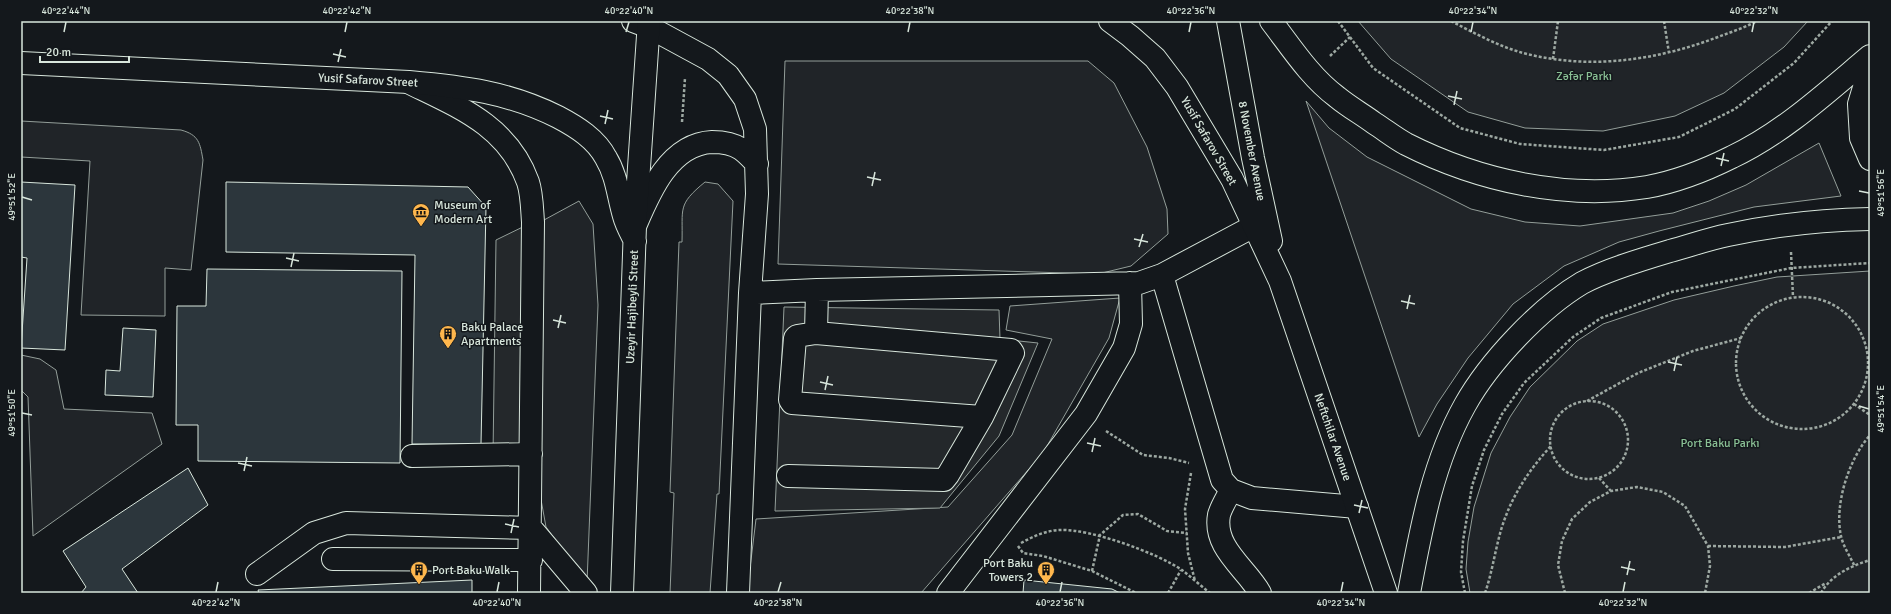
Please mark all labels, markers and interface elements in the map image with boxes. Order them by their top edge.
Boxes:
text: 40°22'44"N [42,5,90,17]
text: 40°22'42"N [323,5,371,17]
text: 40°22'40"N [605,5,653,17]
text: 40°22'38"N [886,5,934,17]
text: 40°22'36"N [1167,5,1215,17]
text: 40°22'34"N [1449,5,1497,17]
text: 40°22'32"N [1730,5,1778,17]
scale bar [40,38,129,64]
text: 20 m [46,45,71,60]
park label: Zəfər Parkı [1556,69,1612,84]
street label: Yusif Safarov Street [318,70,418,91]
street label: Yusif Safarov Street [1177,94,1240,188]
street label: 8 November Avenue [1234,100,1269,202]
text: 49°51'56"E [1875,169,1887,217]
text: 49°51'52"E [6,173,18,221]
place label: Museum of Modern Art [434,198,492,227]
museum icon: Museum of Modern Art [411,202,431,227]
street label: Uzeyir Hajibeyli Street [623,250,642,364]
place label: Baku Palace Apartments [461,320,523,349]
building icon: Baku Palace Apartments [438,324,458,349]
text: 49°51'54"E [1875,385,1887,433]
text: 49°51'50"E [6,389,18,437]
street label: Neftchilar Avenue [1311,391,1355,483]
park label: Port Baku Parkı [1681,436,1759,451]
place label: Port Baku Towers 2 [983,556,1033,585]
building icon: Port Baku Walk [409,560,429,585]
building icon: Port Baku Towers 2 [1036,560,1056,585]
place label: Port Baku Walk [432,563,510,578]
text: 40°22'42"N [192,597,240,609]
text: 40°22'40"N [473,597,521,609]
text: 40°22'38"N [754,597,802,609]
text: 40°22'36"N [1036,597,1084,609]
text: 40°22'34"N [1317,597,1365,609]
text: 40°22'32"N [1599,597,1647,609]

